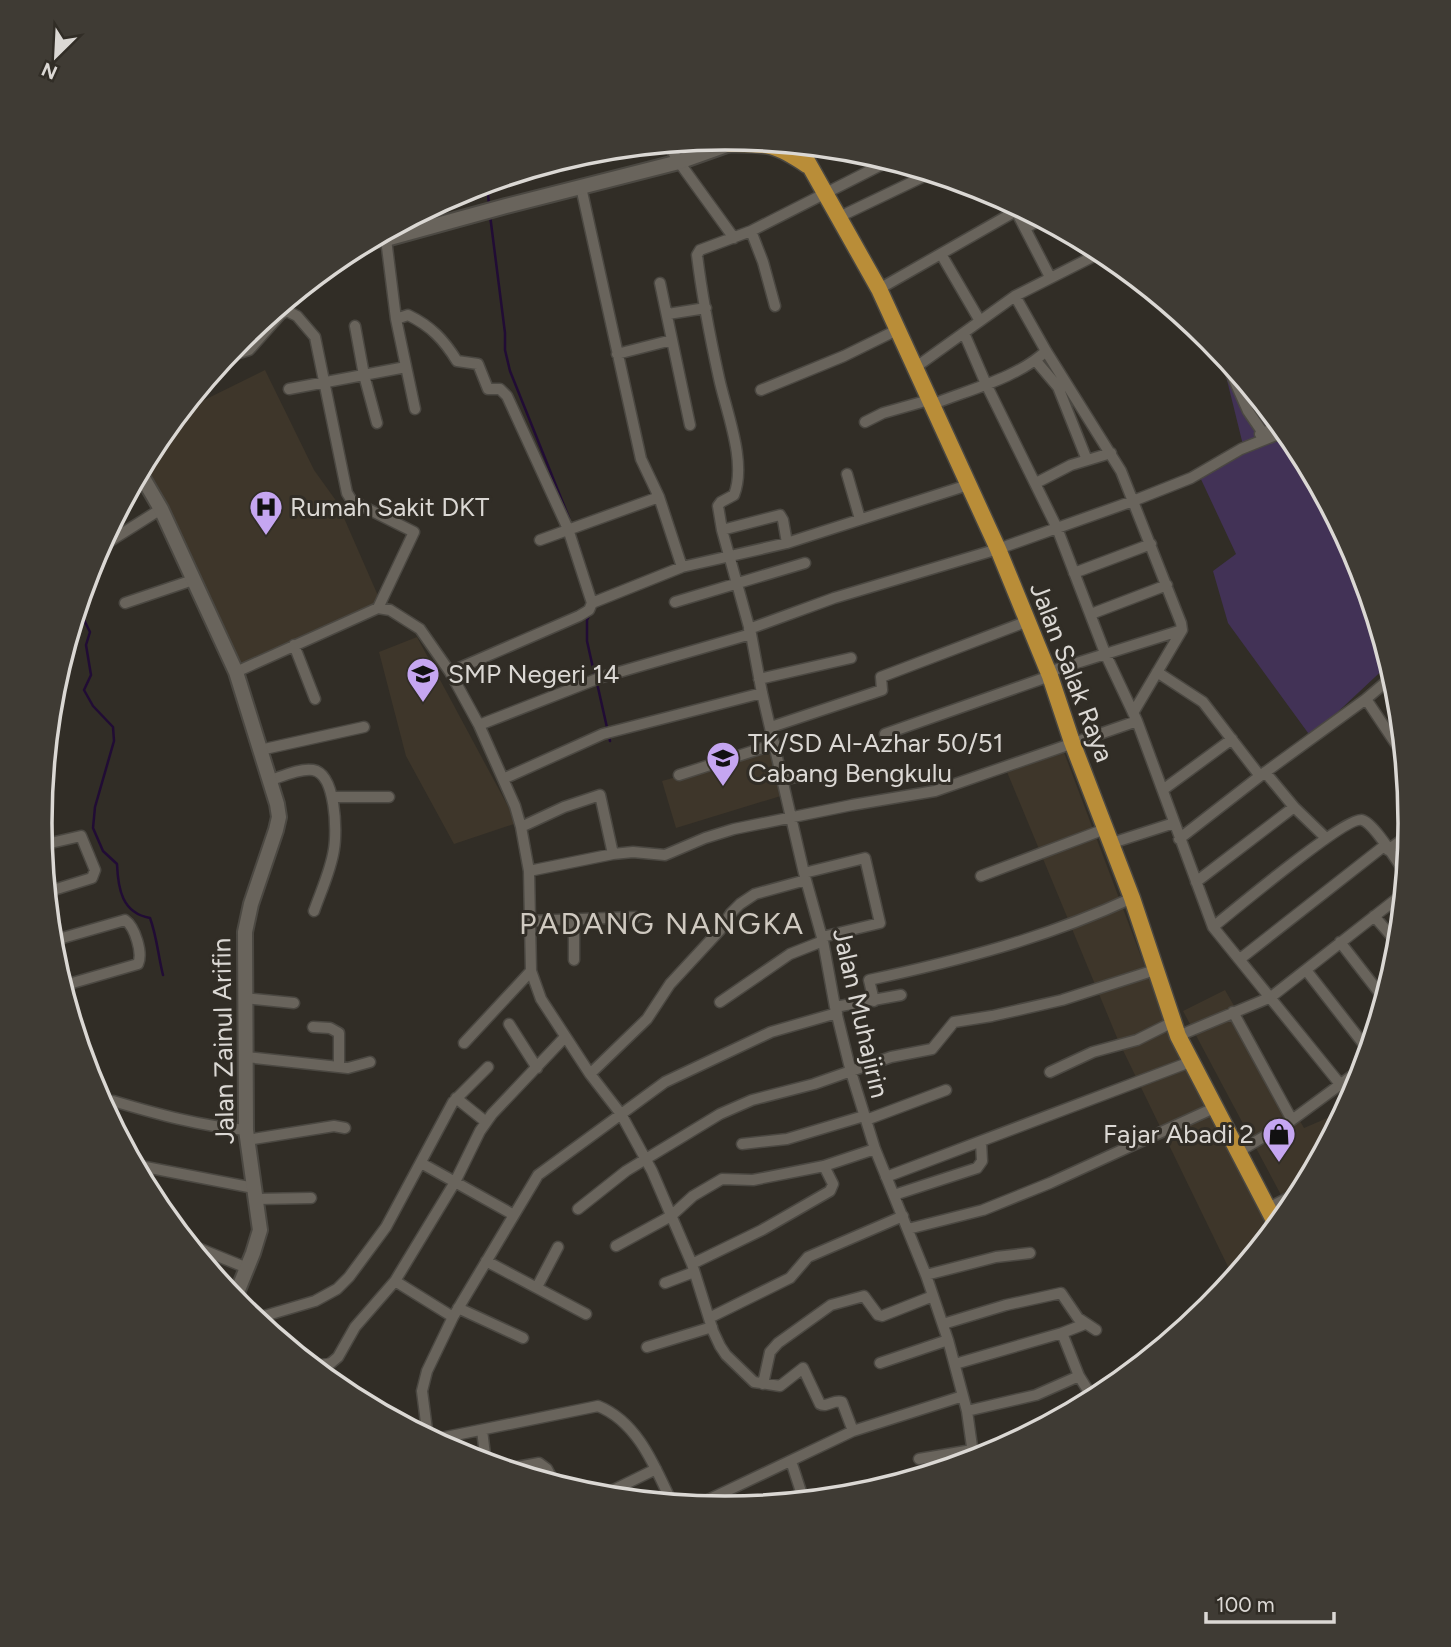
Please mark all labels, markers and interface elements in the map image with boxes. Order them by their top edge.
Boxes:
north arrow [21,21,91,91]
text: N [38,58,61,85]
hospital icon: Rumah Sakit DKT [247,488,285,537]
place label: Rumah Sakit DKT [290,491,490,523]
street label: Jalan Salak Raya [1023,578,1121,766]
school or university icon: SMP Negeri 14 [404,655,442,704]
place label: SMP Negeri 14 [448,658,619,690]
place label: TK/SD Al-Azhar 50/51 Cabang Bengkulu [748,727,1004,789]
school or university icon: TK/SD Al-Azhar 50/51 Cabang Bengkulu [704,739,742,788]
district label: PADANG NANGKA [519,905,805,942]
street label: Jalan Muhajirin [826,925,896,1101]
street label: Jalan Zainul Arifin [205,938,241,1144]
shop icon: Fajar Abadi 2 [1260,1115,1298,1164]
place label: Fajar Abadi 2 [1103,1118,1254,1150]
scale bar [1206,1580,1334,1624]
text: 100 m [1216,1592,1275,1617]

